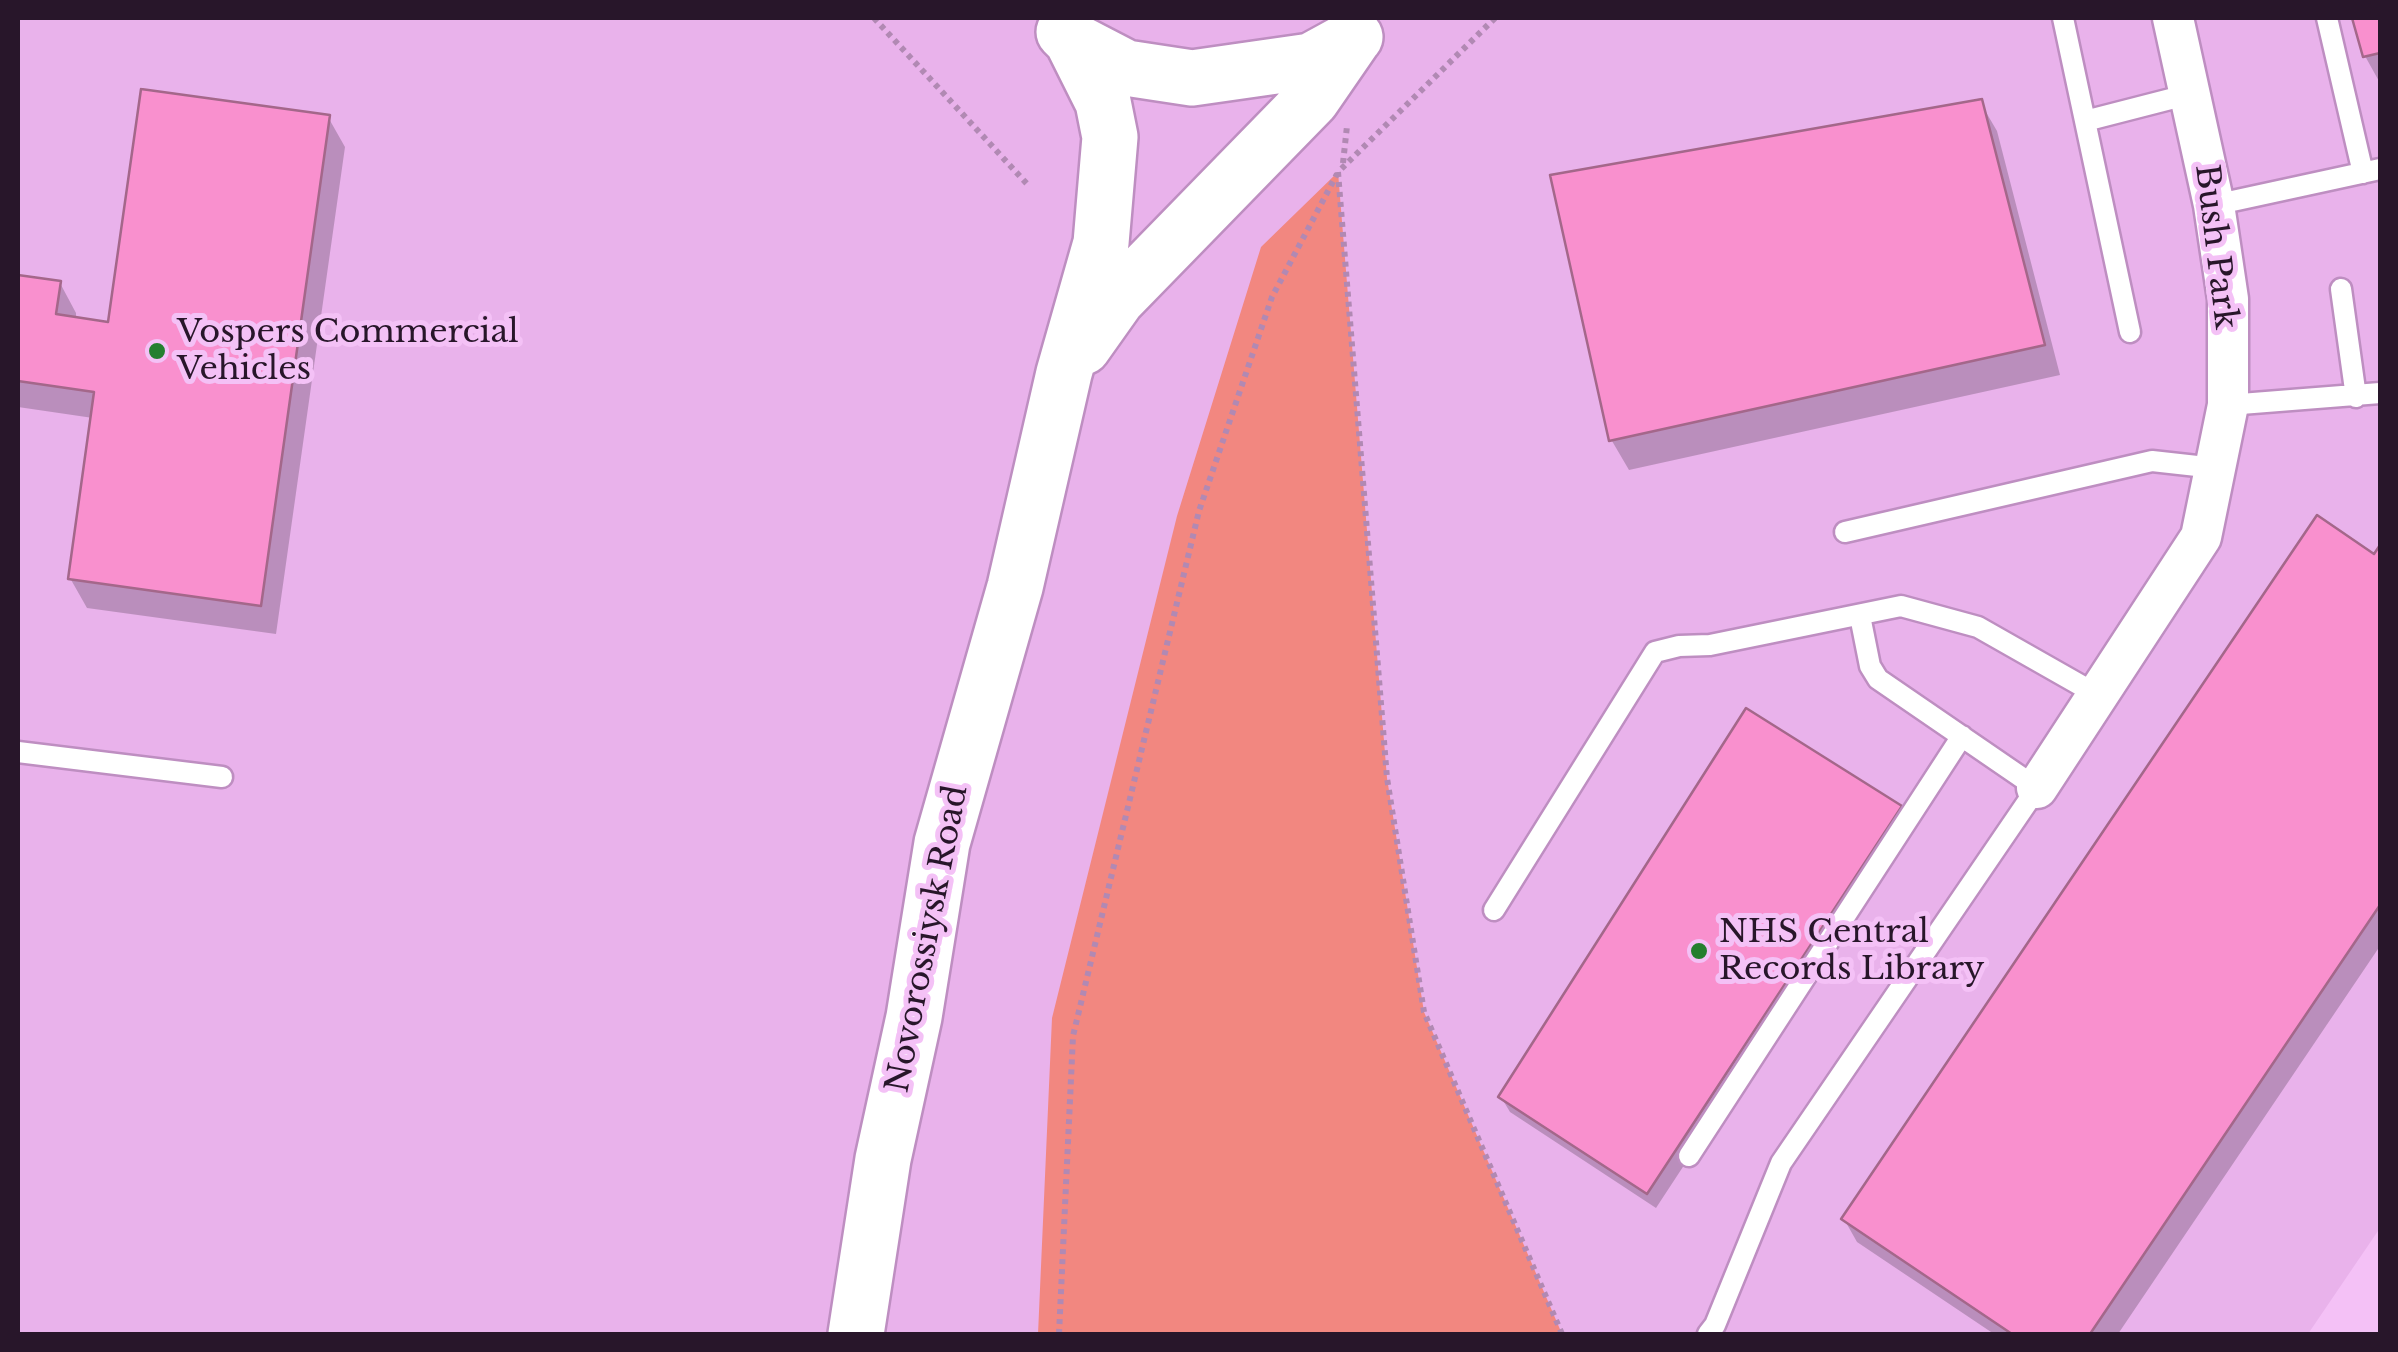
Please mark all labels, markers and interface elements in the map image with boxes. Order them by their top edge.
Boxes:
street label: Bush Park [2186,162,2244,332]
place label: Vospers Commercial Vehicles [177,314,519,389]
marker: Vospers Commercial Vehicles [146,340,168,362]
street label: Novorossiysk Road [879,782,977,1096]
place label: NHS Central Records Library [1719,914,1984,989]
marker: NHS Central Records Library [1688,940,1710,962]

